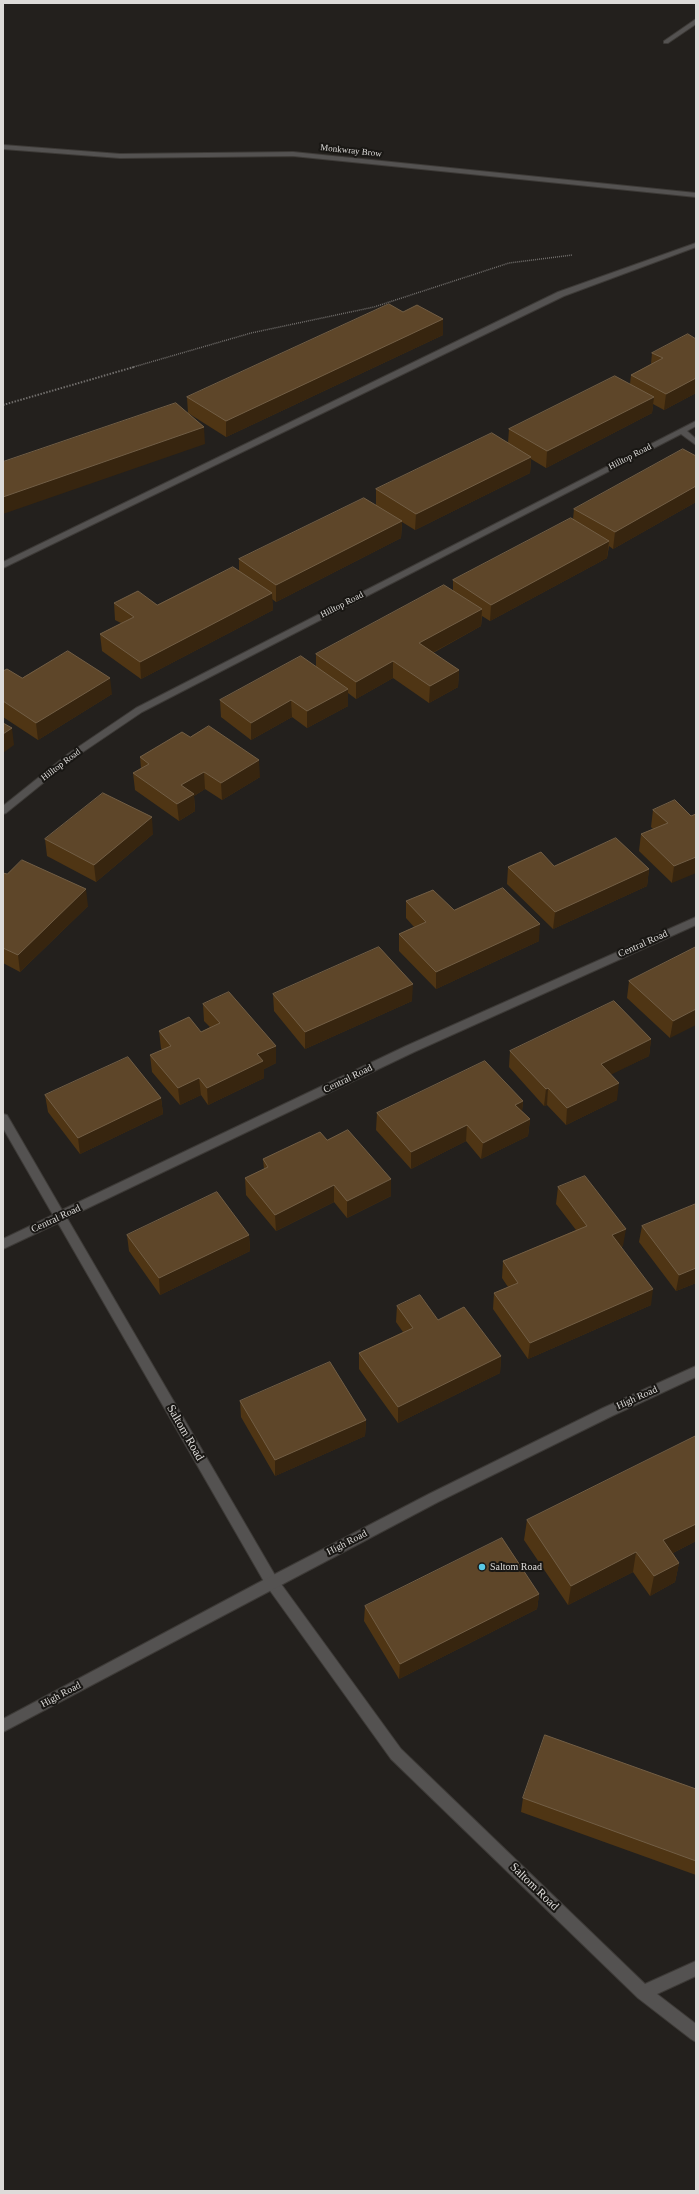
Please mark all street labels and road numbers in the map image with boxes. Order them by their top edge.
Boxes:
street label: Monkwray Brow [320,142,382,160]
street label: Hilltop Road [607,442,653,472]
street label: Hilltop Road [319,590,365,620]
street label: Hilltop Road [39,747,83,783]
street label: Central Road [616,928,670,960]
street label: Central Road [322,1062,374,1096]
street label: Central Road [29,1202,83,1236]
street label: High Road [615,1384,659,1412]
street label: Saltom Road [163,1402,207,1464]
street label: High Road [325,1528,369,1558]
street label: High Road [39,1679,83,1711]
street label: Saltom Road [507,1860,561,1914]

